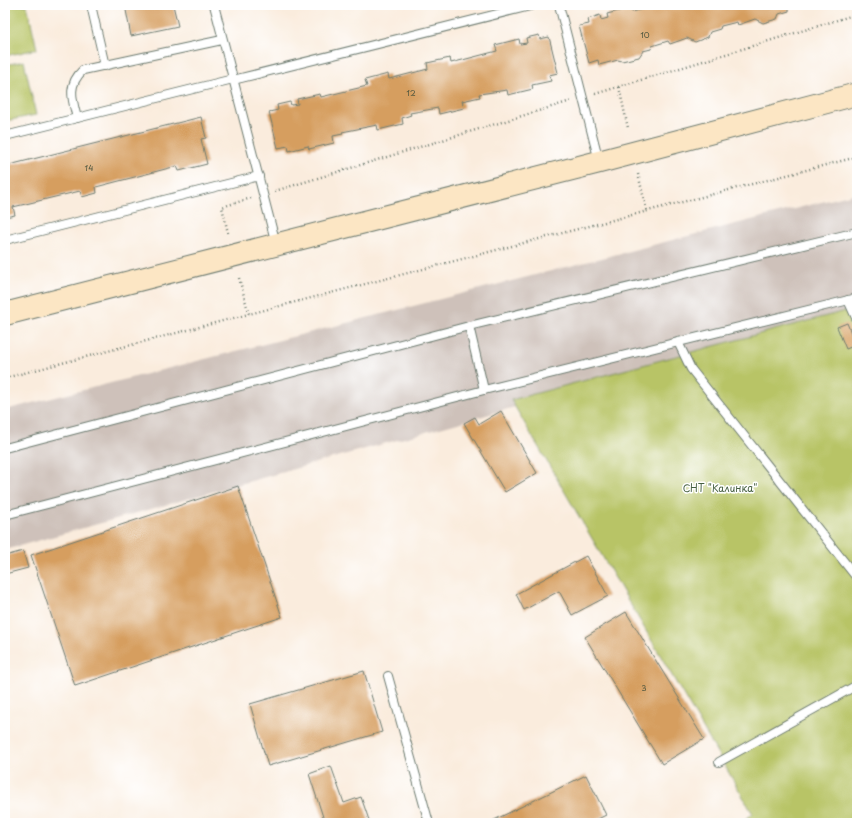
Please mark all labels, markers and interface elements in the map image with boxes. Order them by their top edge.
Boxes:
house number: 10 [640,29,650,41]
house number: 12 [406,87,416,99]
house number: 14 [85,162,93,174]
park label: СНТ "Калинка" [683,480,757,495]
house number: 3 [641,682,647,694]

